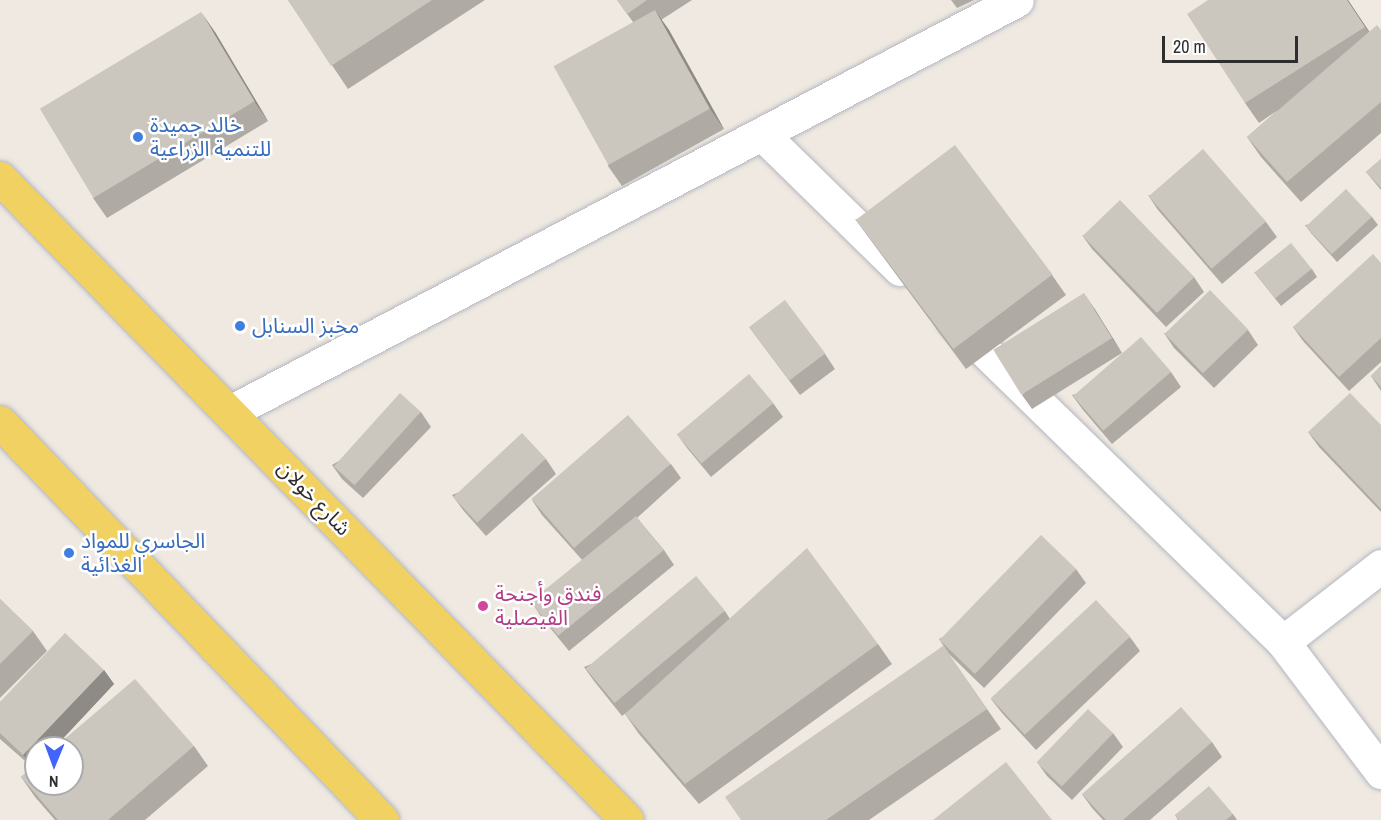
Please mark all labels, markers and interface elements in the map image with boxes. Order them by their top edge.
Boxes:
scale bar [1165,24,1302,62]
text: 20 m [1173,34,1206,59]
place label: خالد جميدة للتنمية الزراعية [150,112,271,162]
marker: خالد جميدة للتنمية الزراعية [131,130,145,144]
place label: مخبز السنابل [252,313,359,339]
marker: مخبز السنابل [233,319,247,333]
street label: شارع خولان [272,455,356,541]
place label: الجاسري للمواد الغذائية [81,528,205,578]
marker: الجاسري للمواد الغذائية [62,546,76,560]
place label: فندق وأجنحة الفيصلية [495,581,601,631]
marker: فندق وأجنحة الفيصلية [476,599,490,613]
north arrow [24,736,84,796]
text: N [49,771,59,793]

